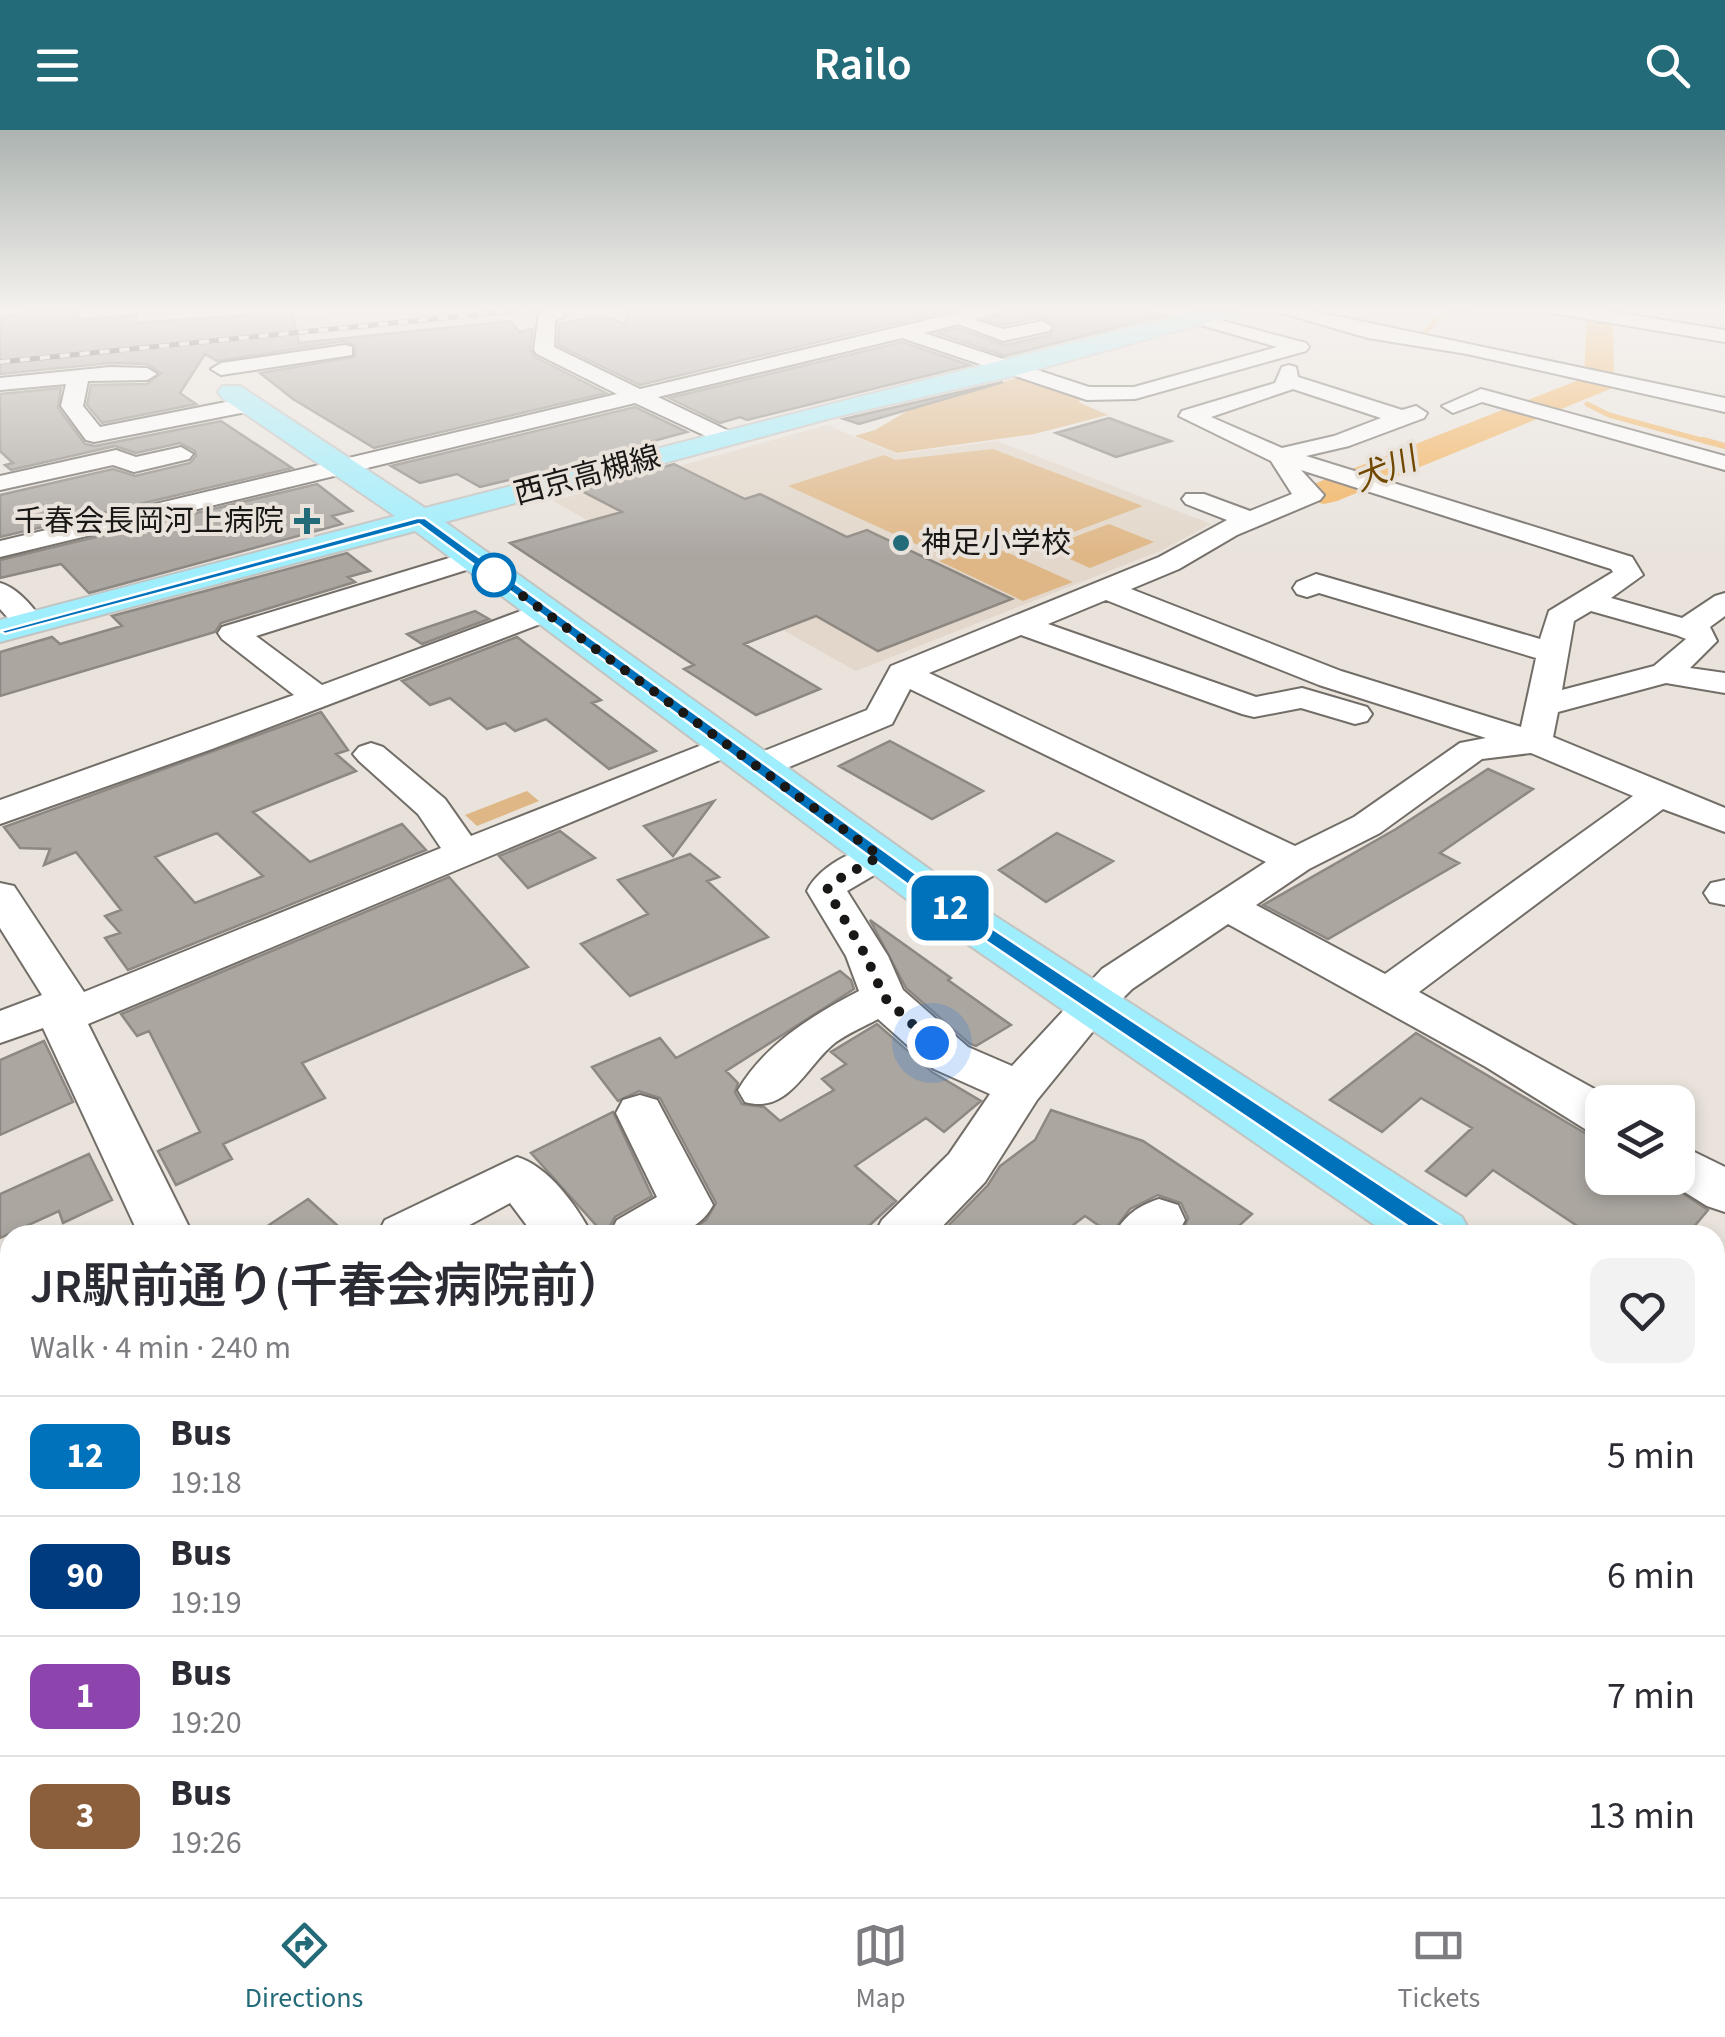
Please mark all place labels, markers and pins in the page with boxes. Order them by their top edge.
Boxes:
place label: 千春会長岡河上病院 [14,500,284,543]
marker: 千春会長岡河上病院 [294,508,320,534]
place label: 神足小学校 [921,522,1071,565]
marker: 神足小学校 [890,532,912,554]
unlabelled marker [473,554,515,596]

